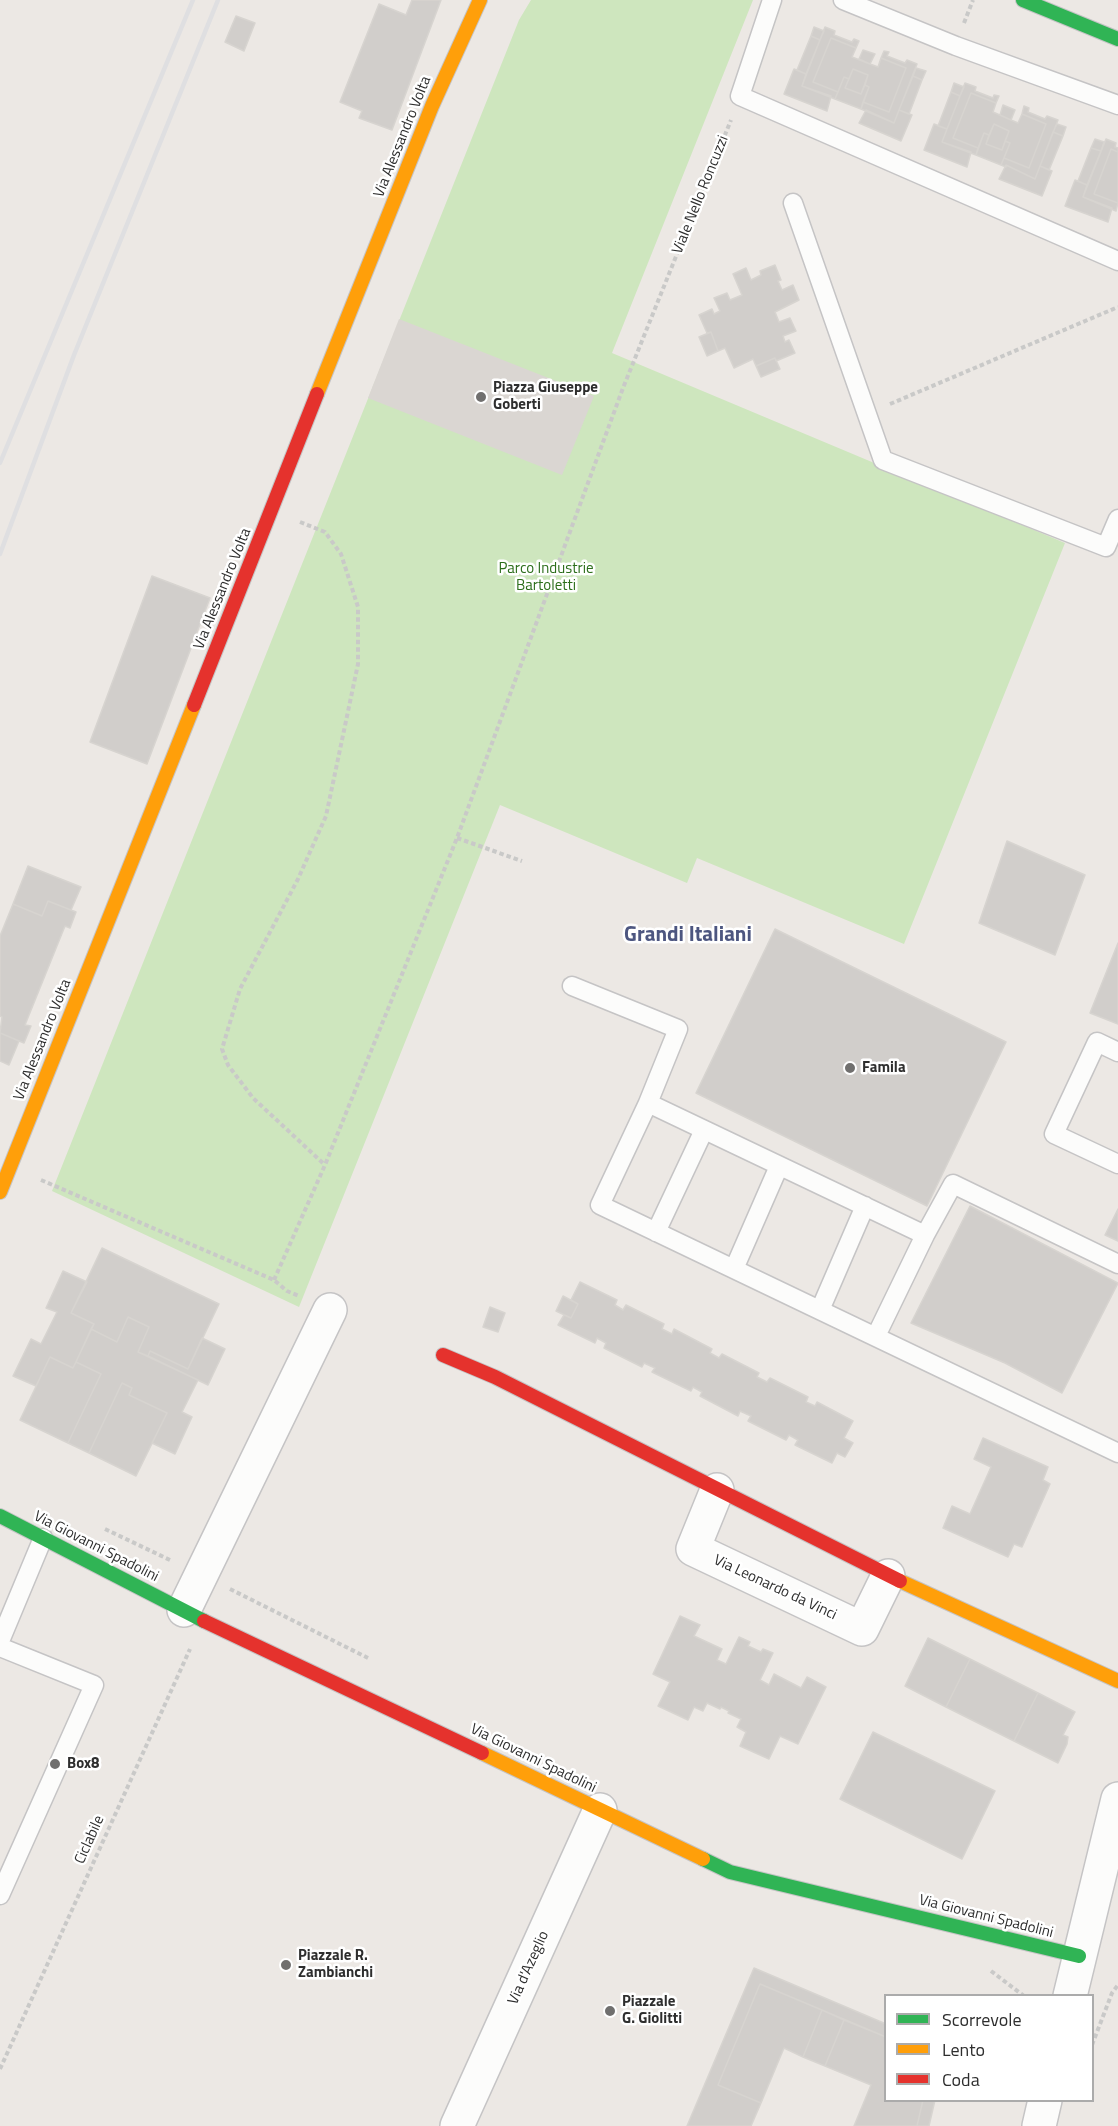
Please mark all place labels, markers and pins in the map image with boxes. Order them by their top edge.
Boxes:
place label: Piazza Giuseppe Goberti [493,379,598,414]
marker: Piazza Giuseppe Goberti [474,390,488,404]
place label: Famila [862,1059,906,1077]
marker: Famila [843,1061,857,1075]
place label: Box8 [67,1755,99,1773]
marker: Box8 [48,1757,62,1771]
place label: Piazzale R. Zambianchi [298,1947,373,1982]
marker: Piazzale R. Zambianchi [279,1958,293,1972]
place label: Piazzale G. Giolitti [622,1993,682,2028]
marker: Piazzale G. Giolitti [603,2004,617,2018]

